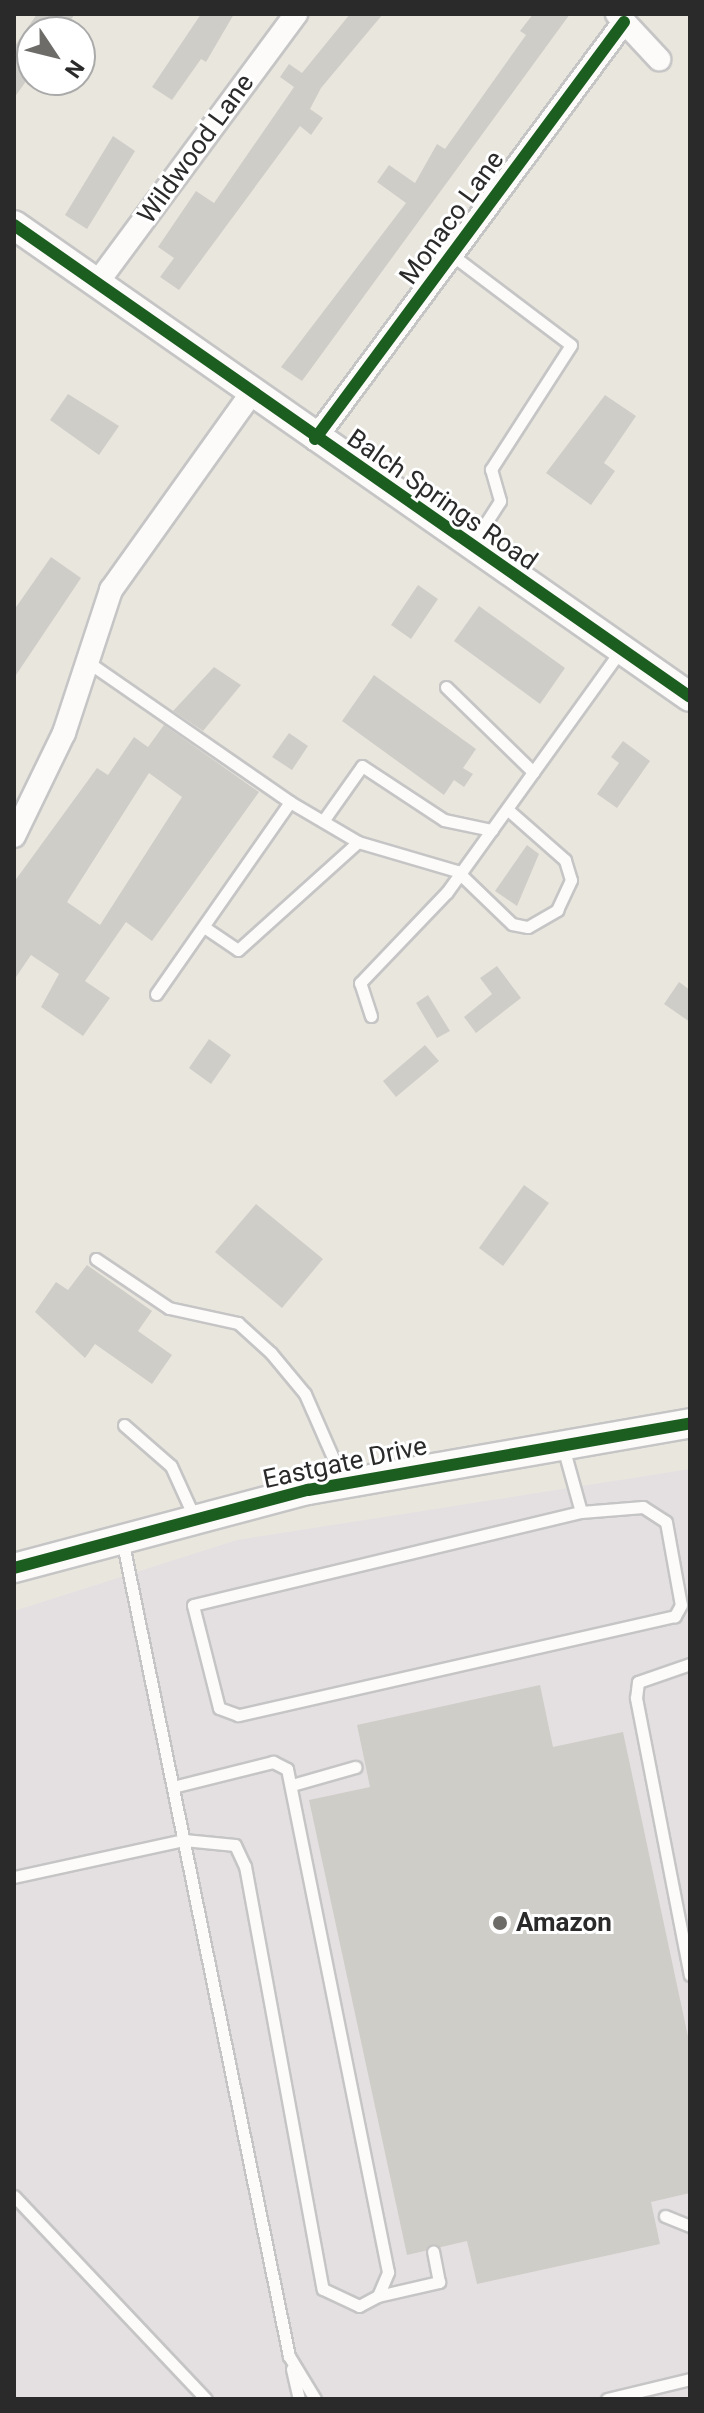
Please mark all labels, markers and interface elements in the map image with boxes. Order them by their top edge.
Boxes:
north arrow [16,16,96,96]
text: N [60,55,89,82]
street label: Wildwood Lane [131,68,261,230]
street label: Monaco Lane [393,145,511,291]
street label: Balch Springs Road [341,423,543,577]
street label: Eastgate Drive [260,1430,430,1496]
place label: Amazon [516,1907,612,1939]
marker: Amazon [491,1914,509,1932]

